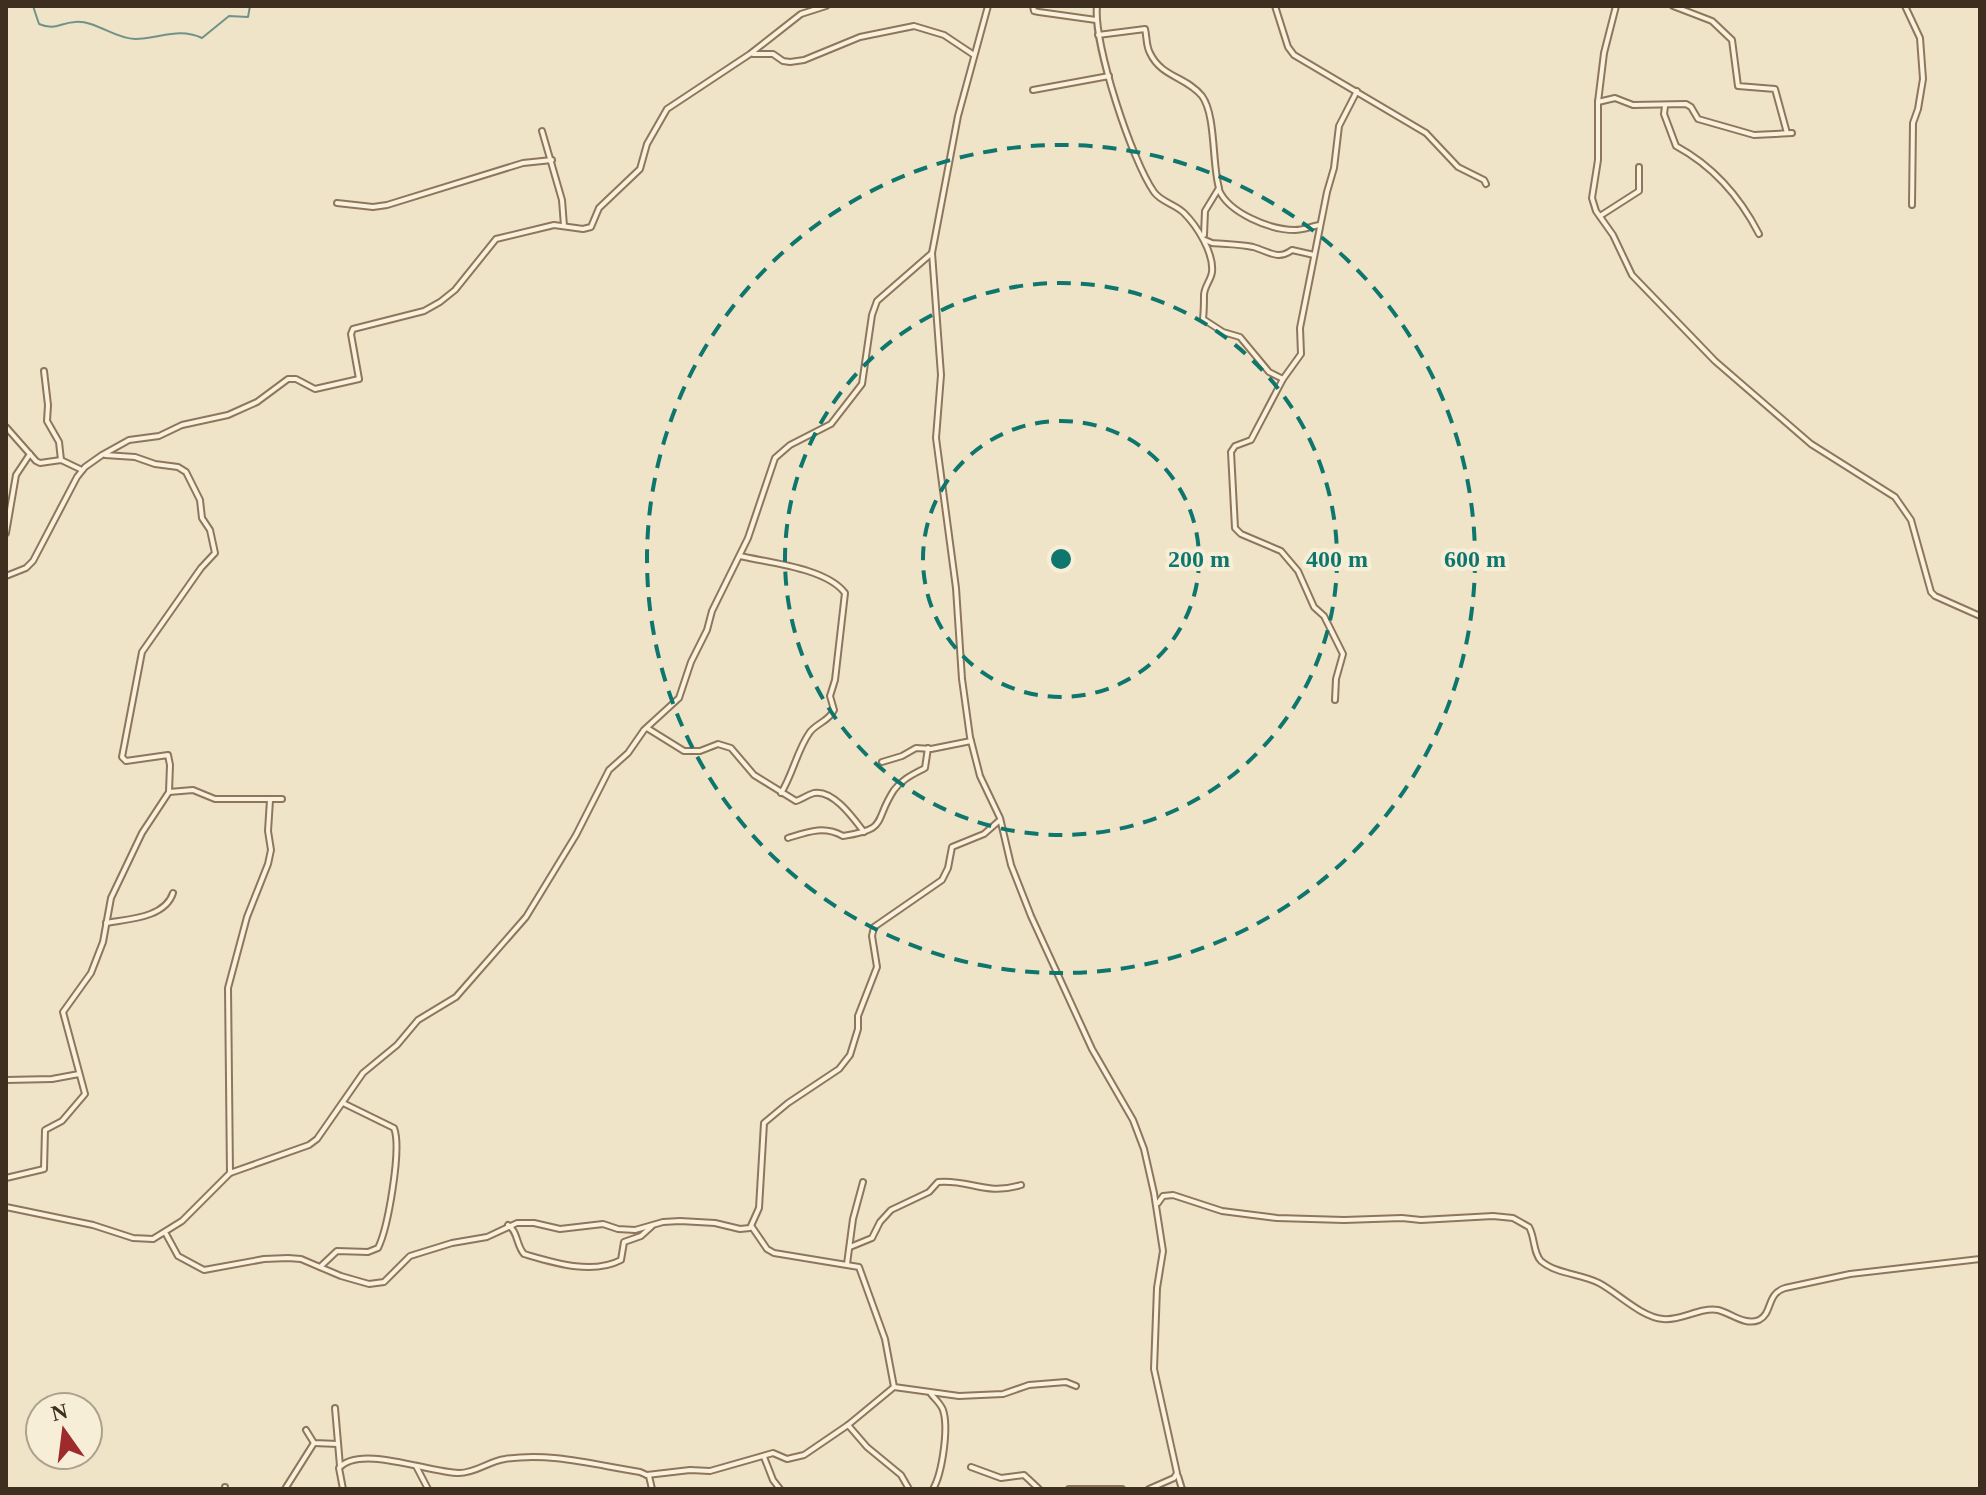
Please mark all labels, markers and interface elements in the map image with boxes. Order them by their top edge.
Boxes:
centre of rings [1047,545,1075,573]
text: 200 m [1168,546,1230,572]
text: 400 m [1306,546,1368,572]
text: 600 m [1444,546,1506,572]
north arrow [24,1391,104,1471]
text: N [49,1398,70,1426]

